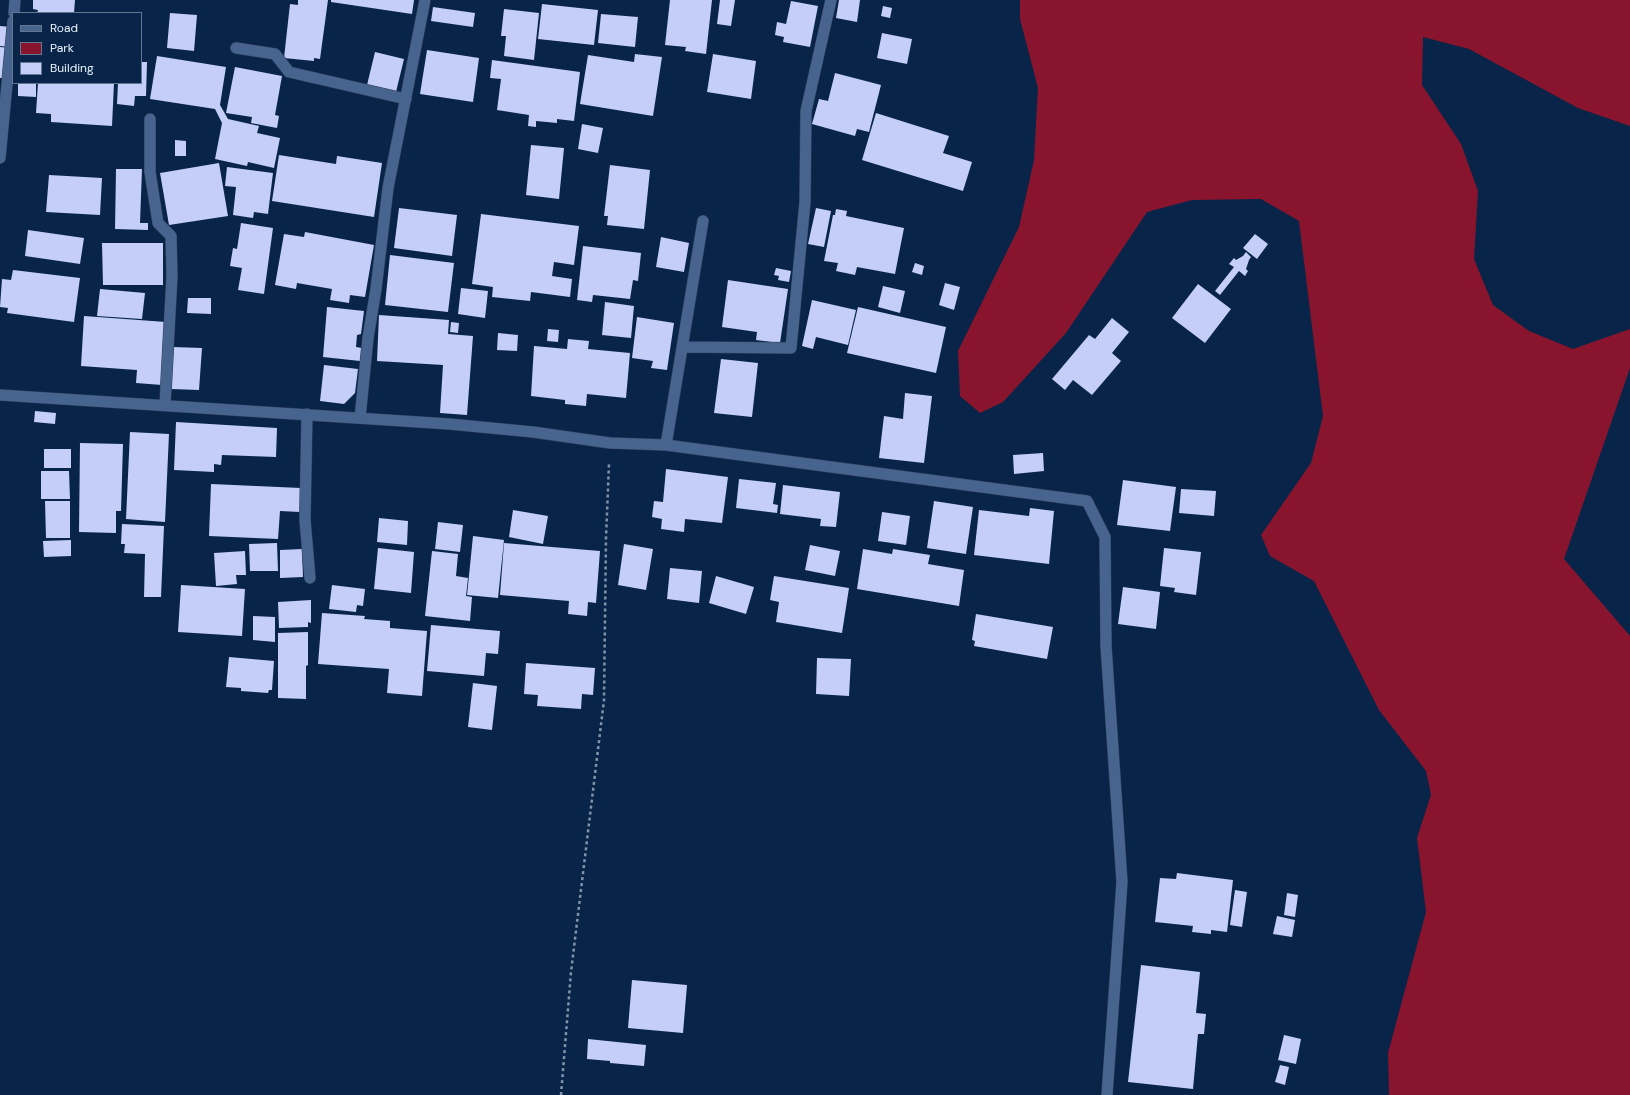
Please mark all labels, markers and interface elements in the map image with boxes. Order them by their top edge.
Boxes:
legend [12,12,142,84]
text: Road [50,20,78,36]
text: Park [50,40,74,56]
text: Building [50,60,94,76]

